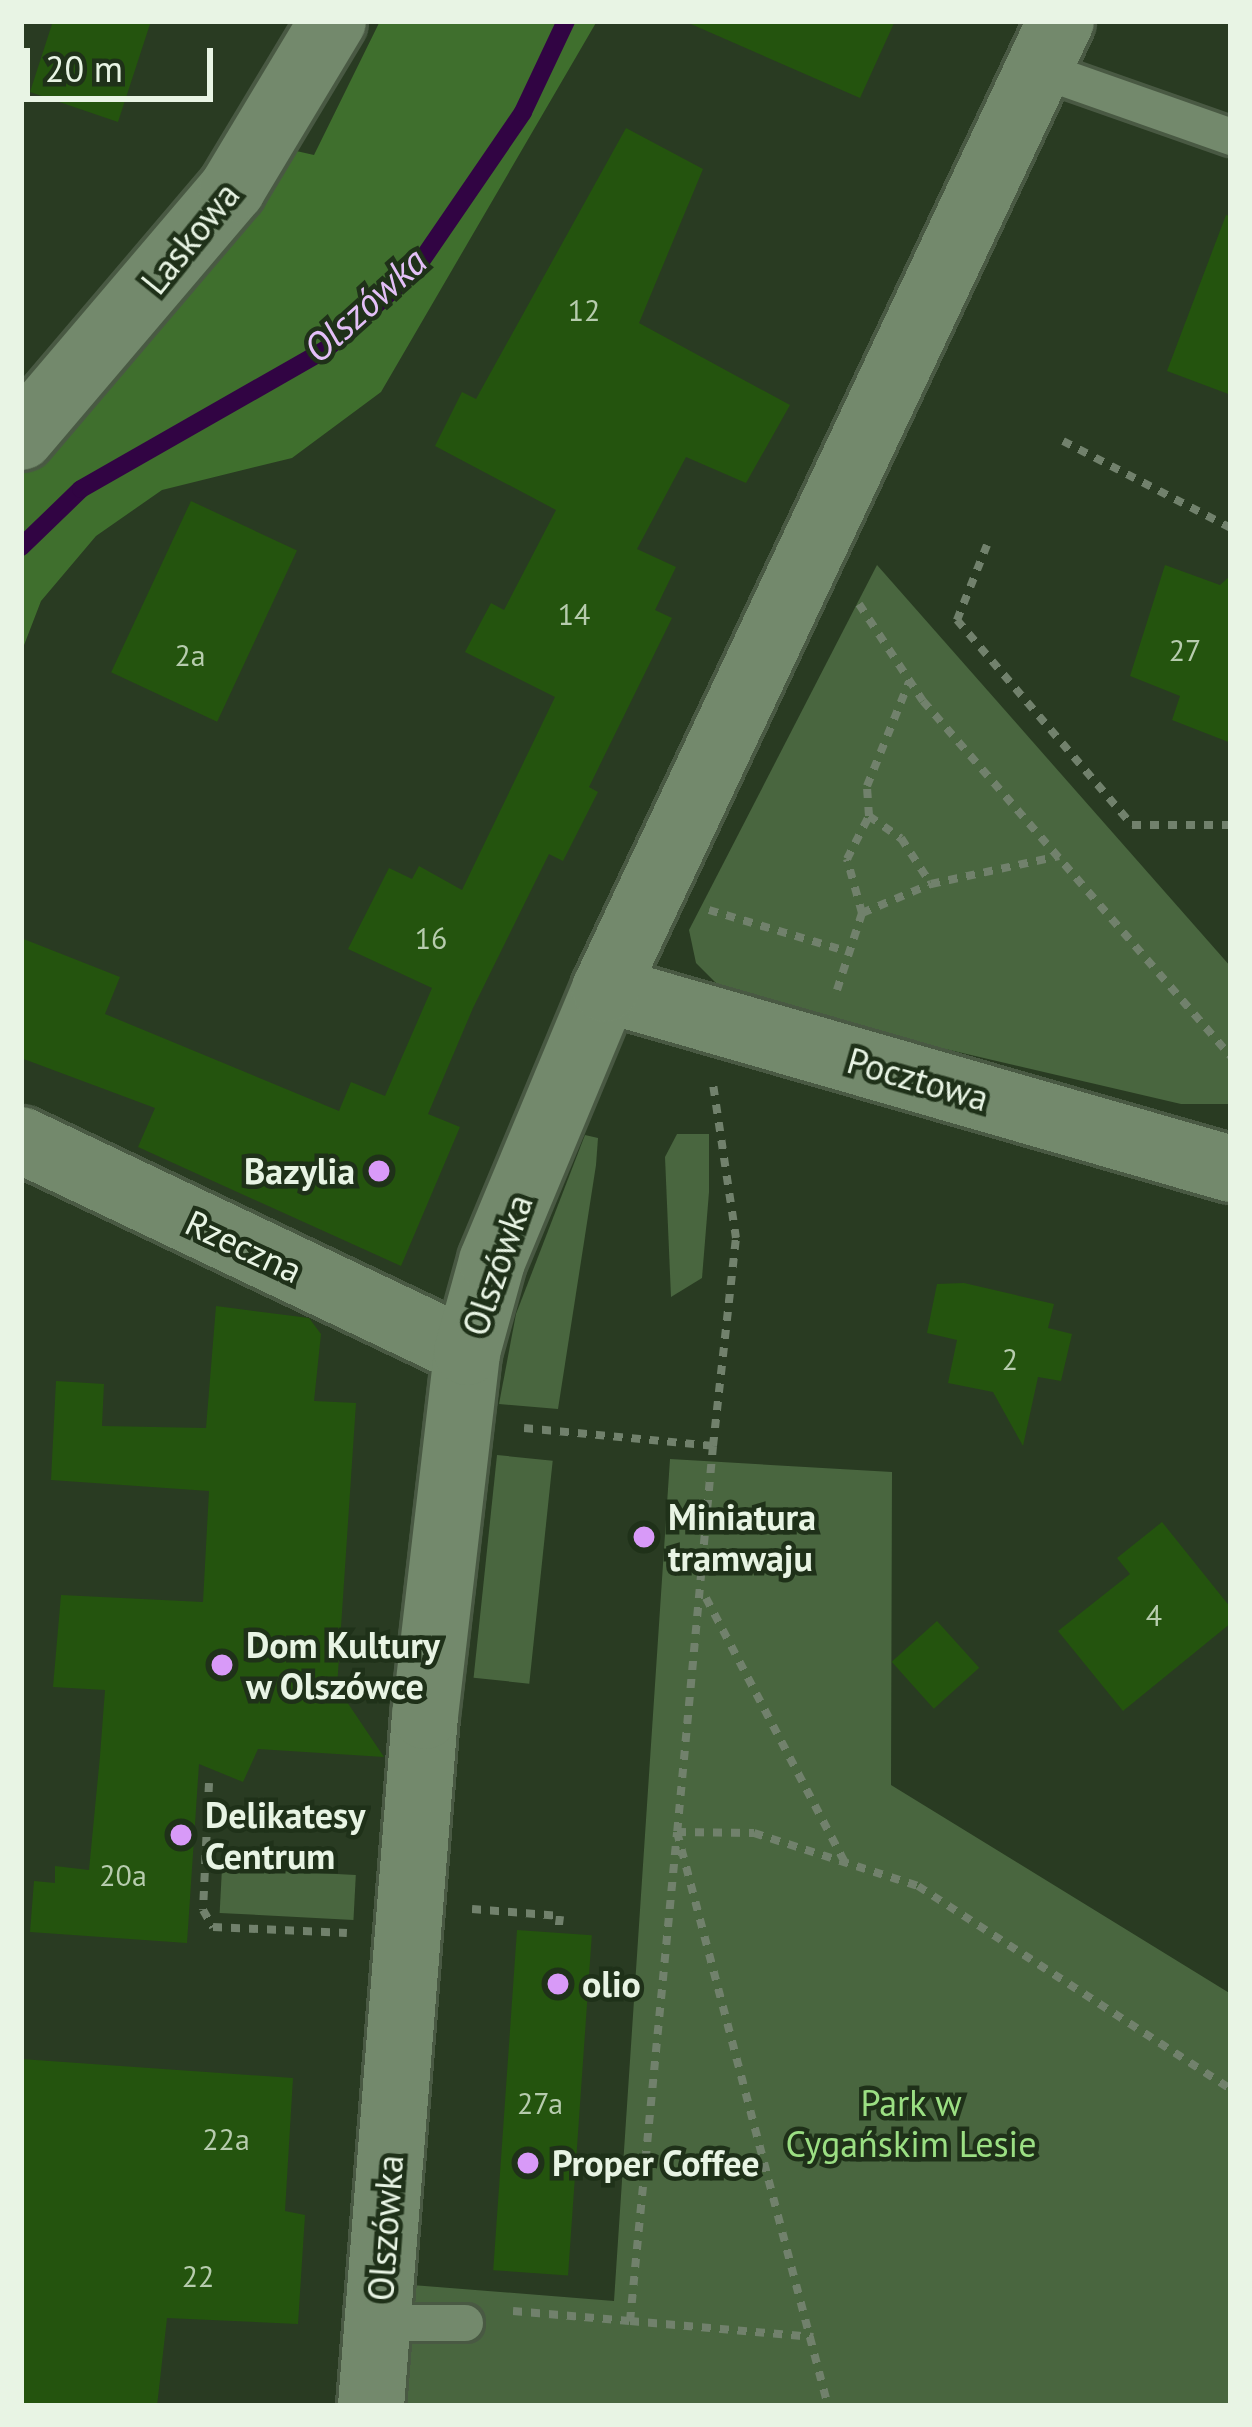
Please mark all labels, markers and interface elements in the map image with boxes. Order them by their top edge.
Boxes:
scale bar [30,24,219,98]
text: 20 m [45,45,123,92]
street label: Laskowa [132,174,248,302]
water label: Olszówka [294,238,436,372]
house number: 12 [568,292,600,328]
house number: 14 [558,596,590,632]
house number: 27 [1169,632,1201,668]
house number: 2a [174,637,206,673]
house number: 16 [415,920,447,956]
street label: Pocztowa [842,1038,994,1120]
place label: Bazylia [244,1149,355,1193]
marker: Bazylia [366,1158,392,1184]
street label: Olszówka [453,1189,541,1341]
street label: Rzeczna [179,1200,309,1292]
house number: 2 [1002,1341,1018,1377]
place label: Miniatura tramwaju [668,1494,816,1579]
marker: Miniatura tramwaju [631,1524,657,1550]
house number: 4 [1146,1597,1162,1633]
place label: Dom Kultury w Olszówce [246,1622,440,1707]
marker: Dom Kultury w Olszówce [209,1652,235,1678]
place label: Delikatesy Centrum [205,1792,365,1877]
marker: Delikatesy Centrum [168,1822,194,1848]
house number: 20a [99,1857,147,1893]
place label: olio [582,1962,641,2006]
marker: olio [545,1971,571,1997]
park label: Park w Cygańskim Lesie [785,2080,1037,2165]
house number: 27a [517,2085,563,2121]
house number: 22a [202,2121,250,2157]
place label: Proper Coffee [552,2141,760,2185]
marker: Proper Coffee [515,2150,541,2176]
street label: Olszówka [358,2154,412,2302]
house number: 22 [182,2258,214,2294]

